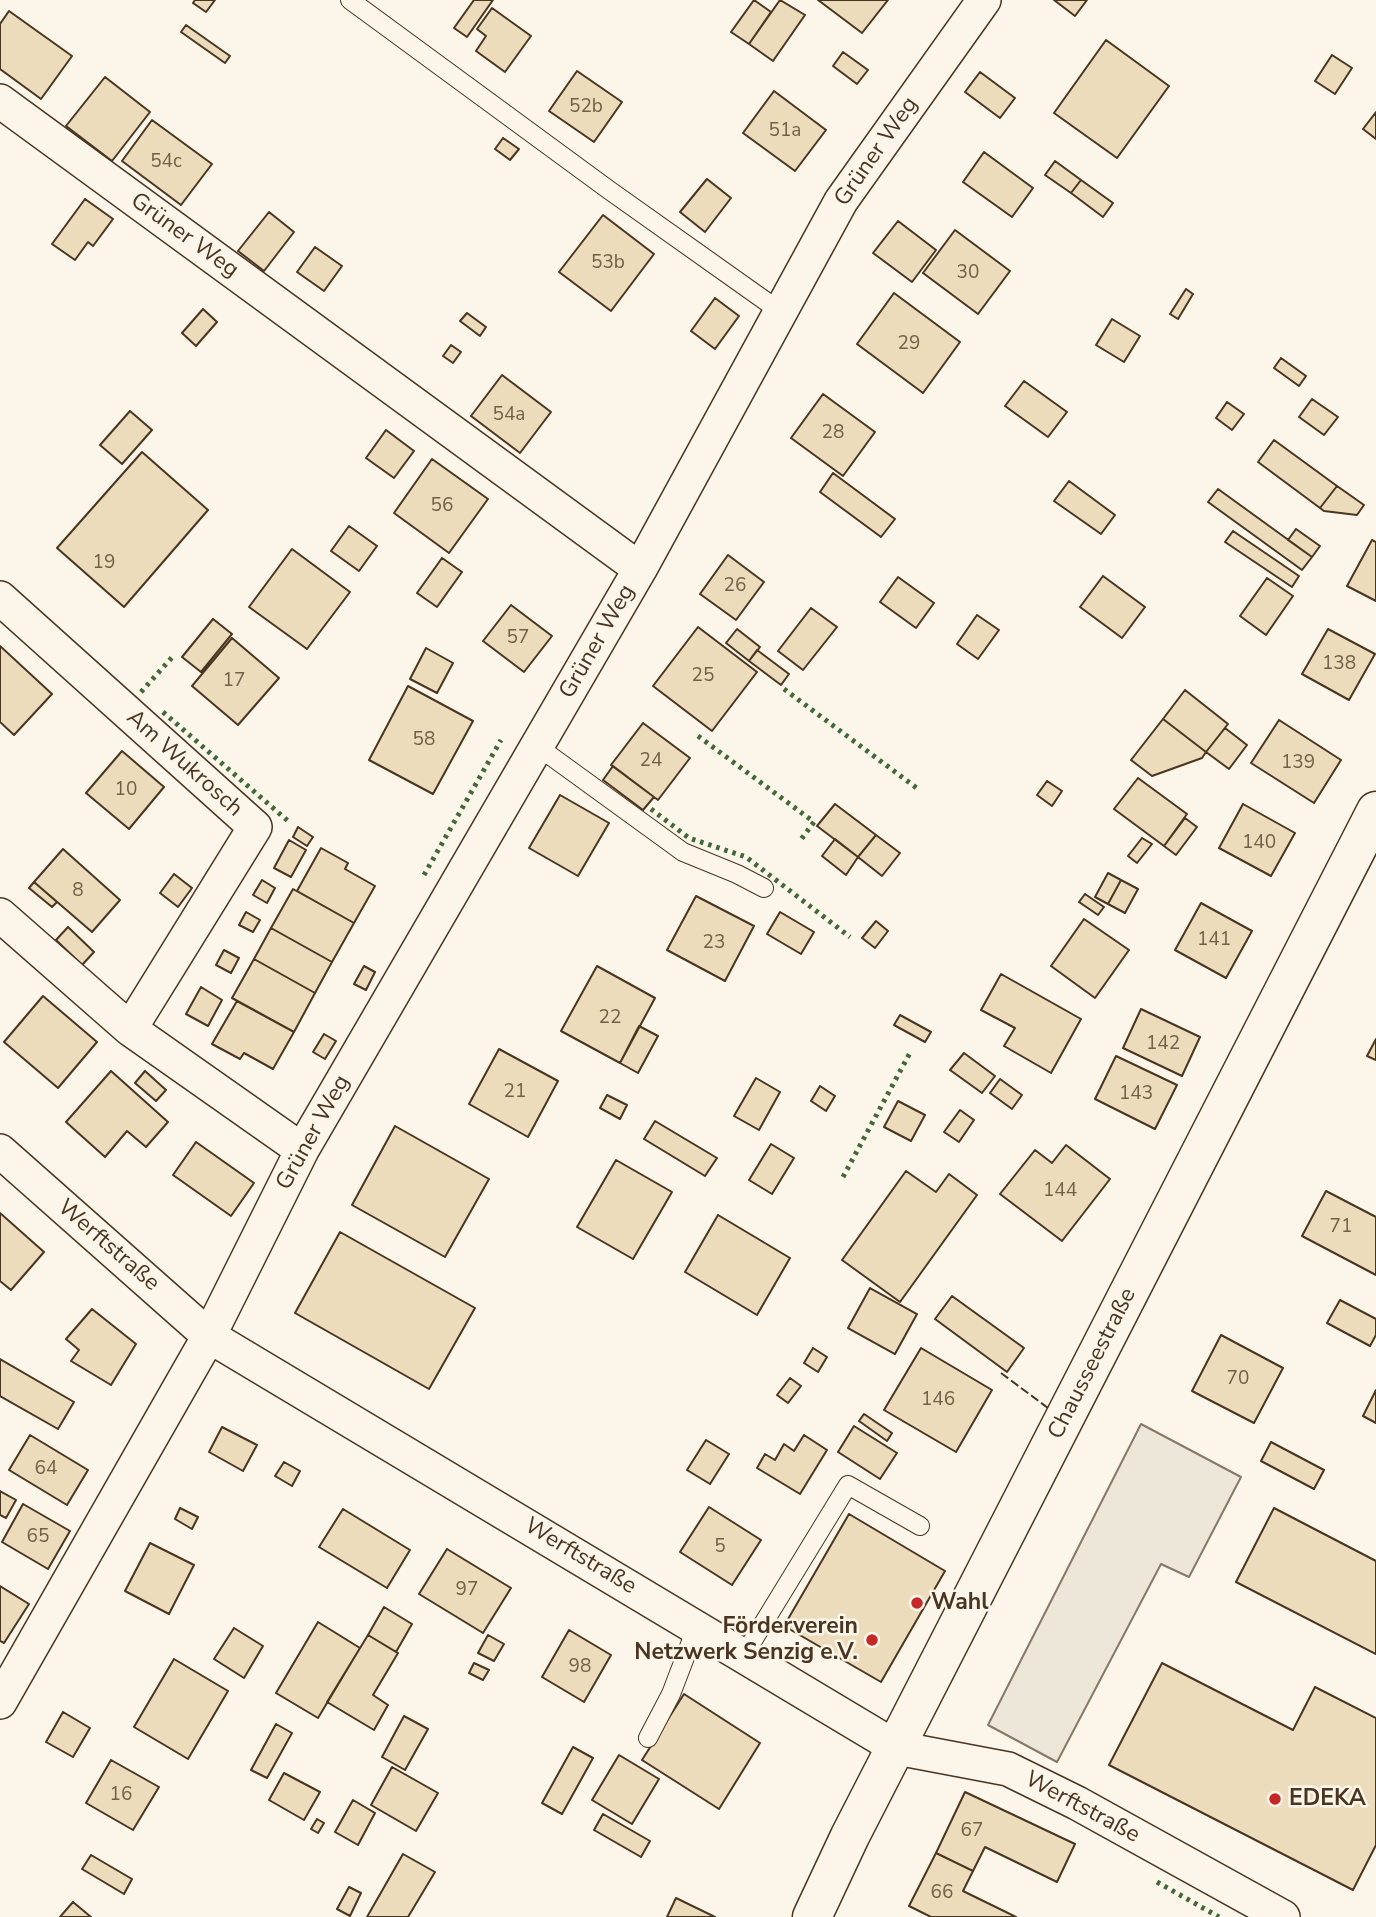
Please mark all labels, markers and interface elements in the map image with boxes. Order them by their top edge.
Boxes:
street label: Grüner Weg [829,92,925,212]
house number: 52b [569,96,603,118]
house number: 51a [769,120,801,142]
house number: 54c [150,151,182,173]
street label: Grüner Weg [125,188,243,284]
house number: 53b [591,252,625,274]
house number: 30 [957,262,979,284]
house number: 29 [898,333,920,355]
house number: 54a [493,404,525,426]
house number: 28 [822,422,844,444]
house number: 56 [431,495,453,517]
house number: 19 [93,552,115,574]
house number: 26 [724,575,746,597]
street label: Grüner Weg [554,580,642,704]
house number: 57 [507,627,529,649]
house number: 138 [1322,653,1356,675]
house number: 25 [692,665,714,687]
house number: 17 [223,670,245,692]
street label: Am Wukrosch [120,705,248,823]
house number: 58 [413,729,435,751]
house number: 24 [640,750,662,772]
house number: 139 [1281,752,1315,774]
house number: 10 [115,779,137,801]
house number: 140 [1242,832,1276,854]
house number: 8 [72,880,84,902]
house number: 141 [1197,929,1231,951]
house number: 23 [703,932,725,954]
house number: 22 [599,1007,621,1029]
house number: 142 [1146,1033,1180,1055]
street label: Grüner Weg [271,1071,357,1195]
house number: 21 [504,1081,526,1103]
house number: 143 [1119,1083,1153,1105]
house number: 144 [1043,1180,1077,1202]
street label: Werftstraße [51,1194,165,1298]
house number: 71 [1330,1216,1352,1238]
street label: Chausseestraße [1043,1284,1143,1444]
house number: 70 [1227,1368,1249,1390]
house number: 146 [921,1389,955,1411]
house number: 64 [35,1458,57,1480]
street label: Werftstraße [519,1513,641,1601]
house number: 65 [27,1526,49,1548]
house number: 5 [714,1536,726,1558]
house number: 97 [456,1579,478,1601]
place label: Wahl [931,1589,989,1617]
marker: Wahl [909,1595,925,1611]
place label: Förderverein Netzwerk Senzig e.V. [634,1613,858,1667]
marker: Förderverein Netzwerk Senzig e.V. [864,1632,880,1648]
house number: 98 [569,1656,591,1678]
street label: Werftstraße [1020,1766,1144,1850]
house number: 16 [110,1784,132,1806]
place label: EDEKA [1289,1785,1366,1813]
marker: EDEKA [1267,1791,1283,1807]
house number: 67 [961,1820,983,1842]
house number: 66 [931,1882,953,1904]

